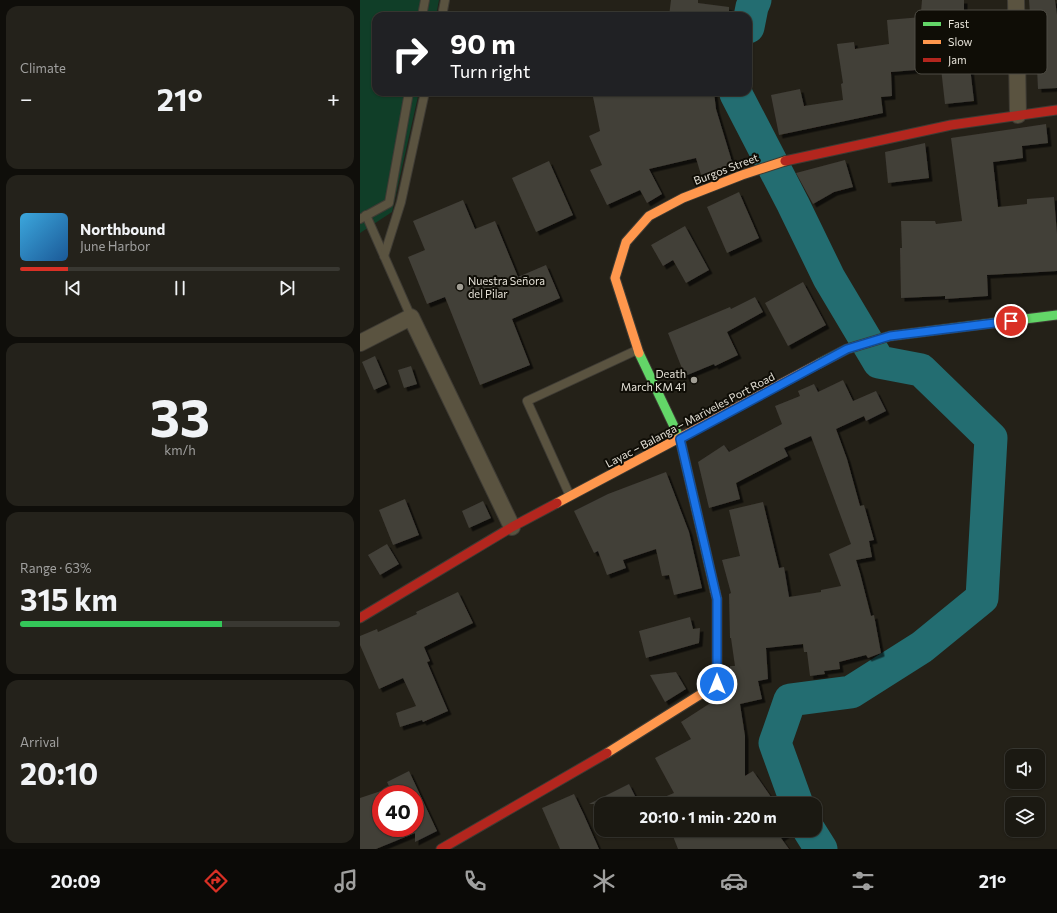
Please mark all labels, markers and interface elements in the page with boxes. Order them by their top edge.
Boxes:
legend [915,10,1047,74]
text: Fast [948,17,970,30]
text: 90 m [450,26,516,60]
icon: right [384,28,436,80]
text: Slow [948,35,973,48]
text: Jam [948,53,967,67]
text: Climate [20,60,66,76]
text: Turn right [450,60,530,82]
text: 21° [157,80,203,117]
text: − [20,85,33,112]
text: + [327,85,340,112]
street label: Burgos Street [692,150,760,187]
text: Northbound [80,220,165,238]
text: June Harbor [80,238,150,254]
place label: Nuestra Señora del Pilar [468,274,545,300]
icon: previous [62,277,84,299]
icon: pause [169,277,191,299]
icon: next [276,277,298,299]
marker: Nuestra Señora del Pilar [455,282,465,292]
pin [994,304,1028,338]
icon: arrive [1000,310,1022,332]
place label: Death March KM 41 [621,367,686,393]
street label: Layac – Balanga – Mariveles Port Road [603,369,777,470]
marker: Death March KM 41 [689,375,699,385]
text: 33 [150,384,210,448]
text: km/h [164,442,196,458]
text: Range · 63% [20,560,91,576]
text: 315 km [20,580,118,617]
position arrow [696,663,738,705]
text: Arrival [20,734,59,750]
map controls [1005,749,1045,837]
button: sound [1005,749,1045,789]
text: 20:10 [20,754,98,791]
speed limit sign: 40 [372,785,424,837]
button: layers [1005,797,1045,837]
text: 20:10 · 1 min · 220 m [639,808,777,826]
icon: directions [202,867,230,895]
icon: music [332,867,360,895]
icon: phone [461,867,489,895]
icon: climate [590,867,618,895]
icon: car [720,867,748,895]
icon: filters [849,867,877,895]
text: 20:09 [51,870,101,892]
text: 21° [979,870,1006,892]

